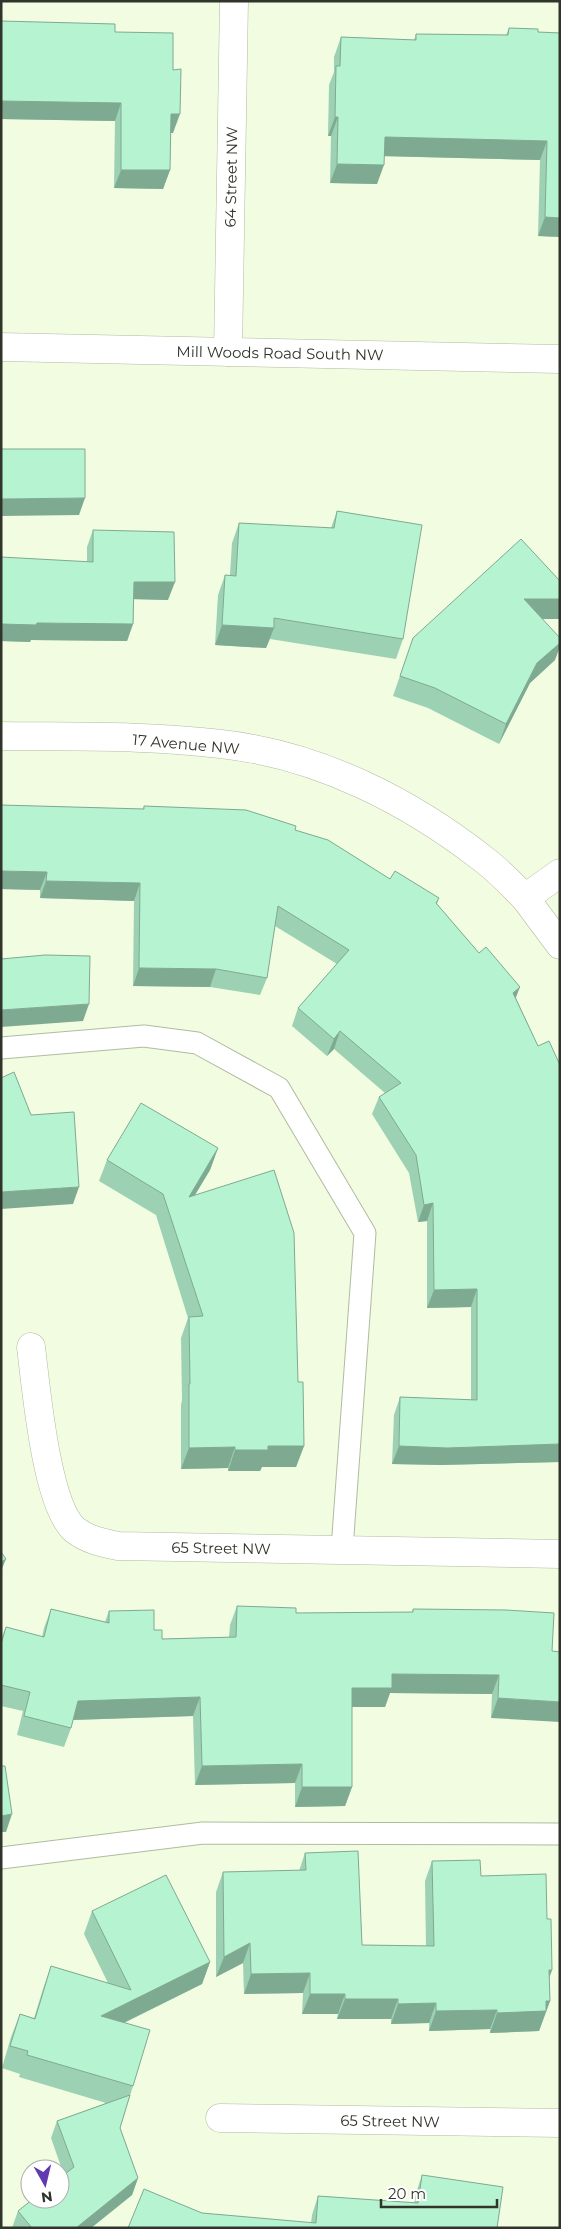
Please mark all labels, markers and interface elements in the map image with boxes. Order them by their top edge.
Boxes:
street label: 64 Street NW [221,126,241,228]
street label: Mill Woods Road South NW [176,342,384,364]
street label: 17 Avenue NW [132,730,241,758]
street label: 65 Street NW [171,1538,271,1558]
street label: 65 Street NW [340,2111,440,2131]
north arrow [20,2159,70,2209]
scale bar [381,2176,497,2208]
text: 20 m [388,2184,426,2203]
text: N [40,2187,54,2207]

